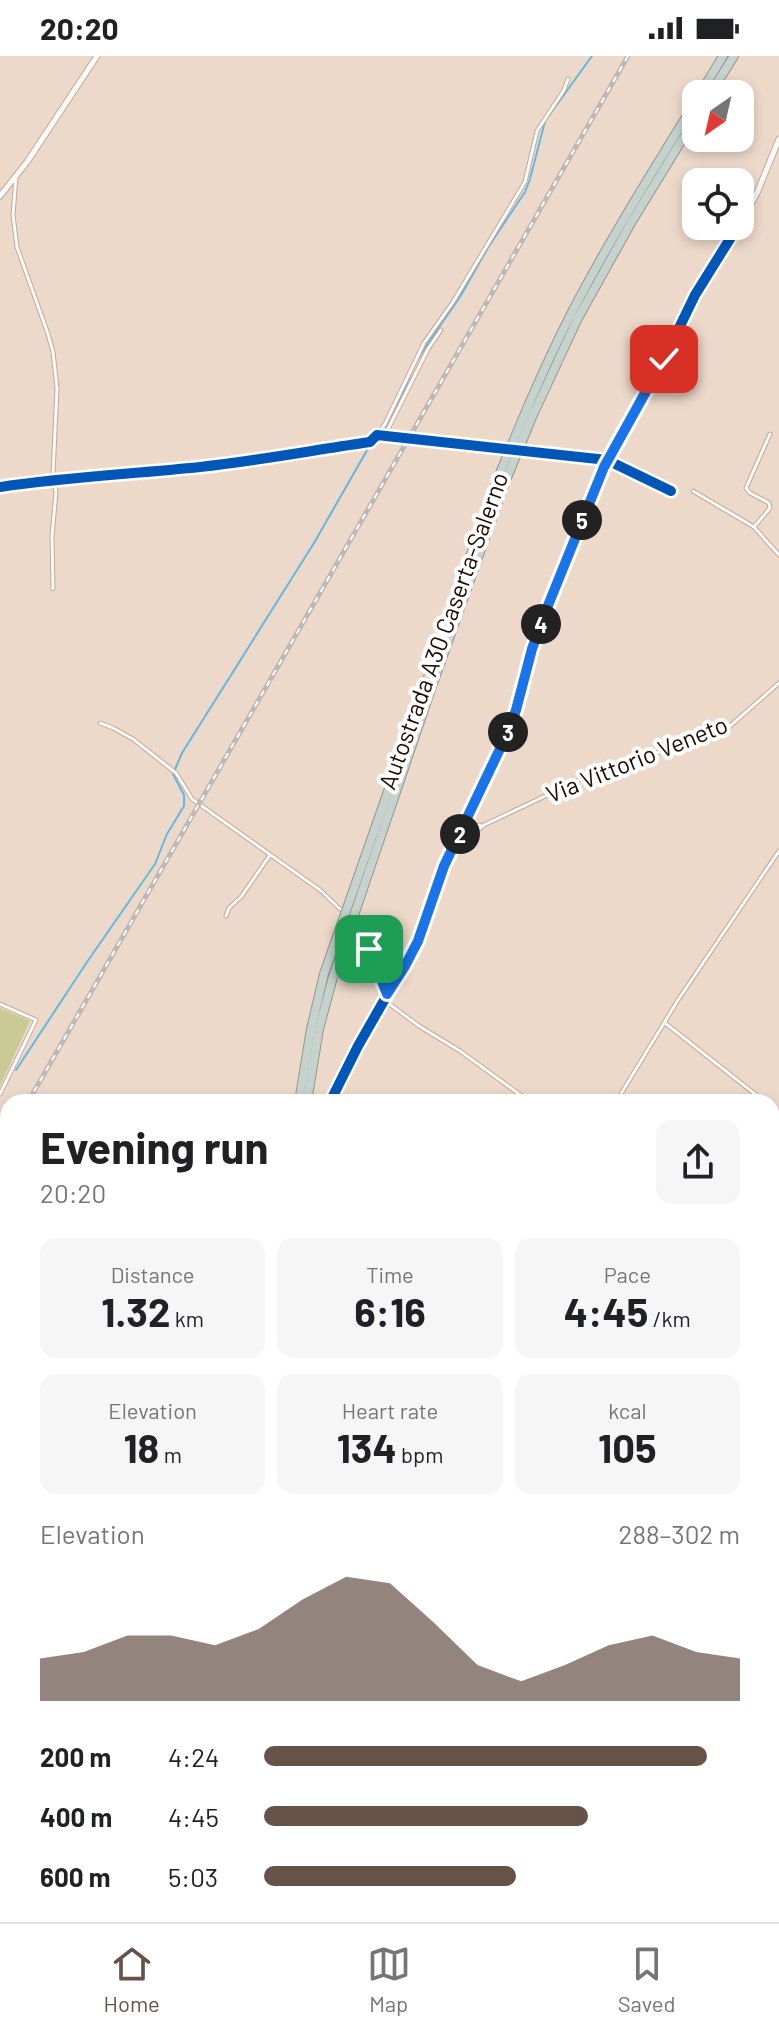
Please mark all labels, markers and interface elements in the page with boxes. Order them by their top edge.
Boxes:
text: 20:20 [40,10,119,46]
north arrow [682,80,754,152]
map controls [682,80,754,240]
button: locate [682,168,754,240]
pin [630,325,698,393]
icon: check [642,337,686,381]
street label: Autostrada A30 Caserta-Salerno [373,469,515,793]
pin: 5 [562,500,602,540]
text: 5 [576,507,588,533]
pin: 4 [521,604,561,644]
text: 4 [534,611,548,637]
street label: Via Vittorio Veneto [541,709,731,808]
pin: 3 [488,712,528,752]
pin: 2 [440,814,480,854]
text: 2 [454,821,466,847]
pin [335,915,403,983]
icon: arrive [347,927,391,971]
text: Evening run [40,1120,269,1173]
button: share [656,1120,740,1204]
text: 20:20 [40,1177,106,1208]
text: Distance [111,1261,195,1287]
text: Time [366,1261,414,1287]
text: Pace [604,1261,651,1287]
text: 1.32 [101,1287,170,1335]
text: 6:16 [354,1287,426,1335]
text: 4:45 [564,1287,648,1335]
text: km [170,1305,204,1331]
text: /km [648,1305,691,1331]
text: Elevation [108,1397,197,1423]
text: Heart rate [342,1397,438,1423]
text: kcal [608,1397,647,1423]
text: 18 [123,1423,159,1471]
text: 134 [337,1423,397,1471]
text: 105 [598,1423,657,1471]
text: m [159,1441,182,1467]
text: bpm [397,1441,443,1467]
text: Elevation [40,1518,145,1549]
text: 288–302 m [619,1518,740,1549]
text: 200 m [40,1741,111,1772]
text: 4:24 [168,1741,219,1772]
text: 400 m [40,1801,112,1832]
text: 4:45 [168,1801,219,1832]
text: 600 m [40,1861,111,1892]
text: 5:03 [168,1861,218,1892]
tab: Home [104,1942,160,2016]
tab: Map [367,1942,411,2016]
tab: Saved [618,1942,675,2016]

